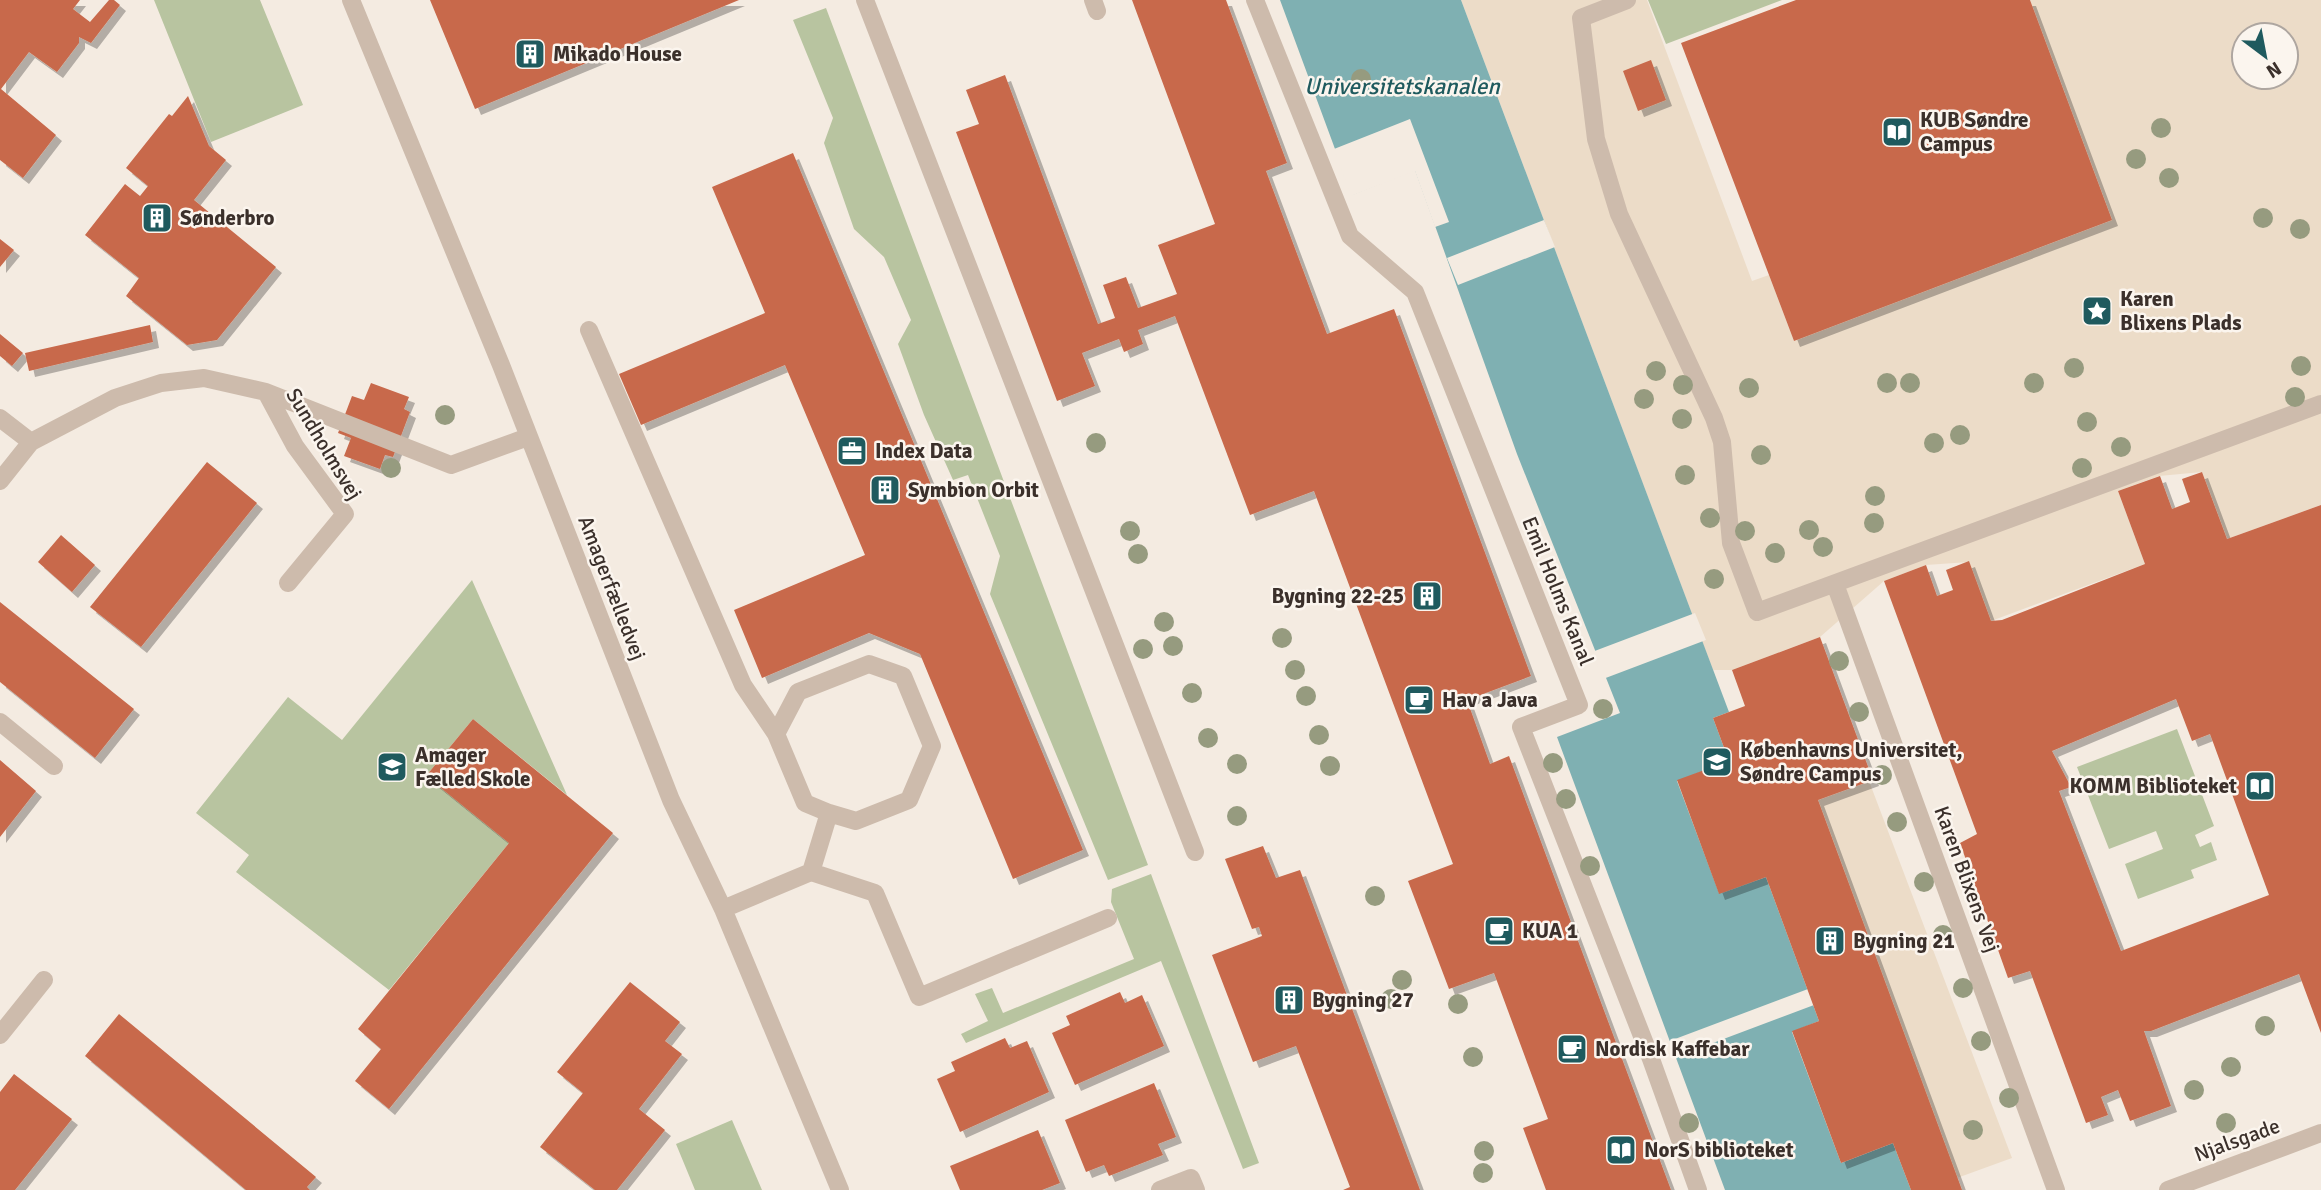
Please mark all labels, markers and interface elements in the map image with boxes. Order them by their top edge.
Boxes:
north arrow [2230,21,2300,91]
building icon: Mikado House [513,37,547,71]
place label: Mikado House [553,41,682,67]
text: N [2262,56,2285,83]
water label: Universitetskanalen [1304,72,1501,101]
place label: KUB Søndre Campus [1920,107,2029,157]
library icon: KUB Søndre Campus [1880,115,1914,149]
building icon: Sønderbro [140,201,174,235]
place label: Sønderbro [180,205,275,231]
place label: Karen Blixens Plads [2120,286,2241,336]
place icon: Karen Blixens Plads [2080,294,2114,328]
street label: Sundholmsvej [280,383,368,505]
office icon: Index Data [835,434,869,468]
place label: Index Data [875,438,973,464]
building icon: Symbion Orbit [868,473,902,507]
place label: Symbion Orbit [908,477,1039,503]
street label: Amagerfælledvej [573,512,651,664]
street label: Emil Holms Kanal [1516,513,1600,669]
building icon: Bygning 22-25 [1410,579,1444,613]
place label: Bygning 22-25 [1272,583,1404,609]
cafe icon: Hav a Java [1402,683,1436,717]
place label: Hav a Java [1442,687,1538,713]
place label: Københavns Universitet, Søndre Campus [1740,737,1963,787]
place label: Amager Fælled Skole [415,742,530,792]
school or university icon: Københavns Universitet, Søndre Campus [1700,745,1734,779]
school or university icon: Amager Fælled Skole [375,750,409,784]
library icon: KOMM Biblioteket [2243,769,2277,803]
place label: KOMM Biblioteket [2070,773,2237,799]
street label: Karen Blixens Vej [1928,802,2006,956]
cafe icon: KUA 1 [1482,914,1516,948]
place label: KUA 1 [1522,918,1578,944]
building icon: Bygning 21 [1813,924,1847,958]
place label: Bygning 21 [1853,928,1955,954]
building icon: Bygning 27 [1272,983,1306,1017]
place label: Bygning 27 [1312,987,1414,1013]
cafe icon: Nordisk Kaffebar [1555,1032,1589,1066]
place label: Nordisk Kaffebar [1595,1036,1750,1062]
street label: Njalsgade [2191,1112,2283,1168]
library icon: NorS biblioteket [1604,1133,1638,1167]
place label: NorS biblioteket [1644,1137,1794,1163]

